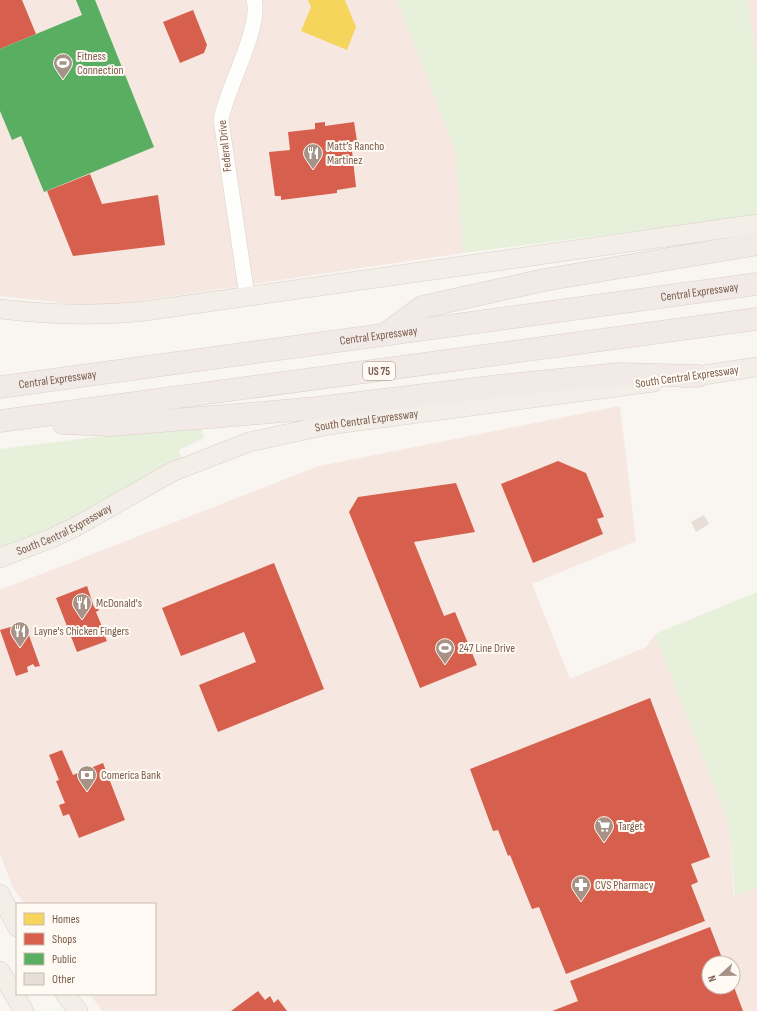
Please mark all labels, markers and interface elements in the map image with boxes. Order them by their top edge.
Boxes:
place label: Fitness Connection [77,49,124,78]
sports icon: Fitness Connection [52,52,74,80]
street label: Federal Drive [215,119,235,173]
place label: Matt’s Rancho Martinez [327,139,384,168]
restaurant icon: Matt’s Rancho Martinez [302,142,324,170]
street label: Central Expressway [660,279,740,305]
street label: Central Expressway [339,323,419,348]
road number: US 75 [363,362,395,380]
street label: South Central Expressway [634,362,740,392]
street label: Central Expressway [18,366,98,392]
street label: South Central Expressway [313,406,419,435]
street label: South Central Expressway [14,500,115,559]
restaurant icon: McDonald's [71,592,93,620]
place label: McDonald's [96,596,142,611]
restaurant icon: Layne's Chicken Fingers [9,620,31,648]
place label: Layne's Chicken Fingers [34,624,129,639]
sports icon: 247 Line Drive [434,637,456,665]
place label: 247 Line Drive [459,641,515,656]
bank icon: Comerica Bank [76,764,98,792]
place label: Comerica Bank [101,768,161,783]
supermarket icon: Target [593,815,615,843]
place label: Target [618,819,643,834]
pharmacy icon: CVS Pharmacy [570,874,592,902]
place label: CVS Pharmacy [595,878,654,893]
legend [16,903,156,995]
text: Homes [52,912,80,927]
text: Shops [52,932,77,947]
text: Public [52,952,77,967]
north arrow [701,955,741,995]
text: Other [52,972,76,987]
text: N [705,973,719,984]

